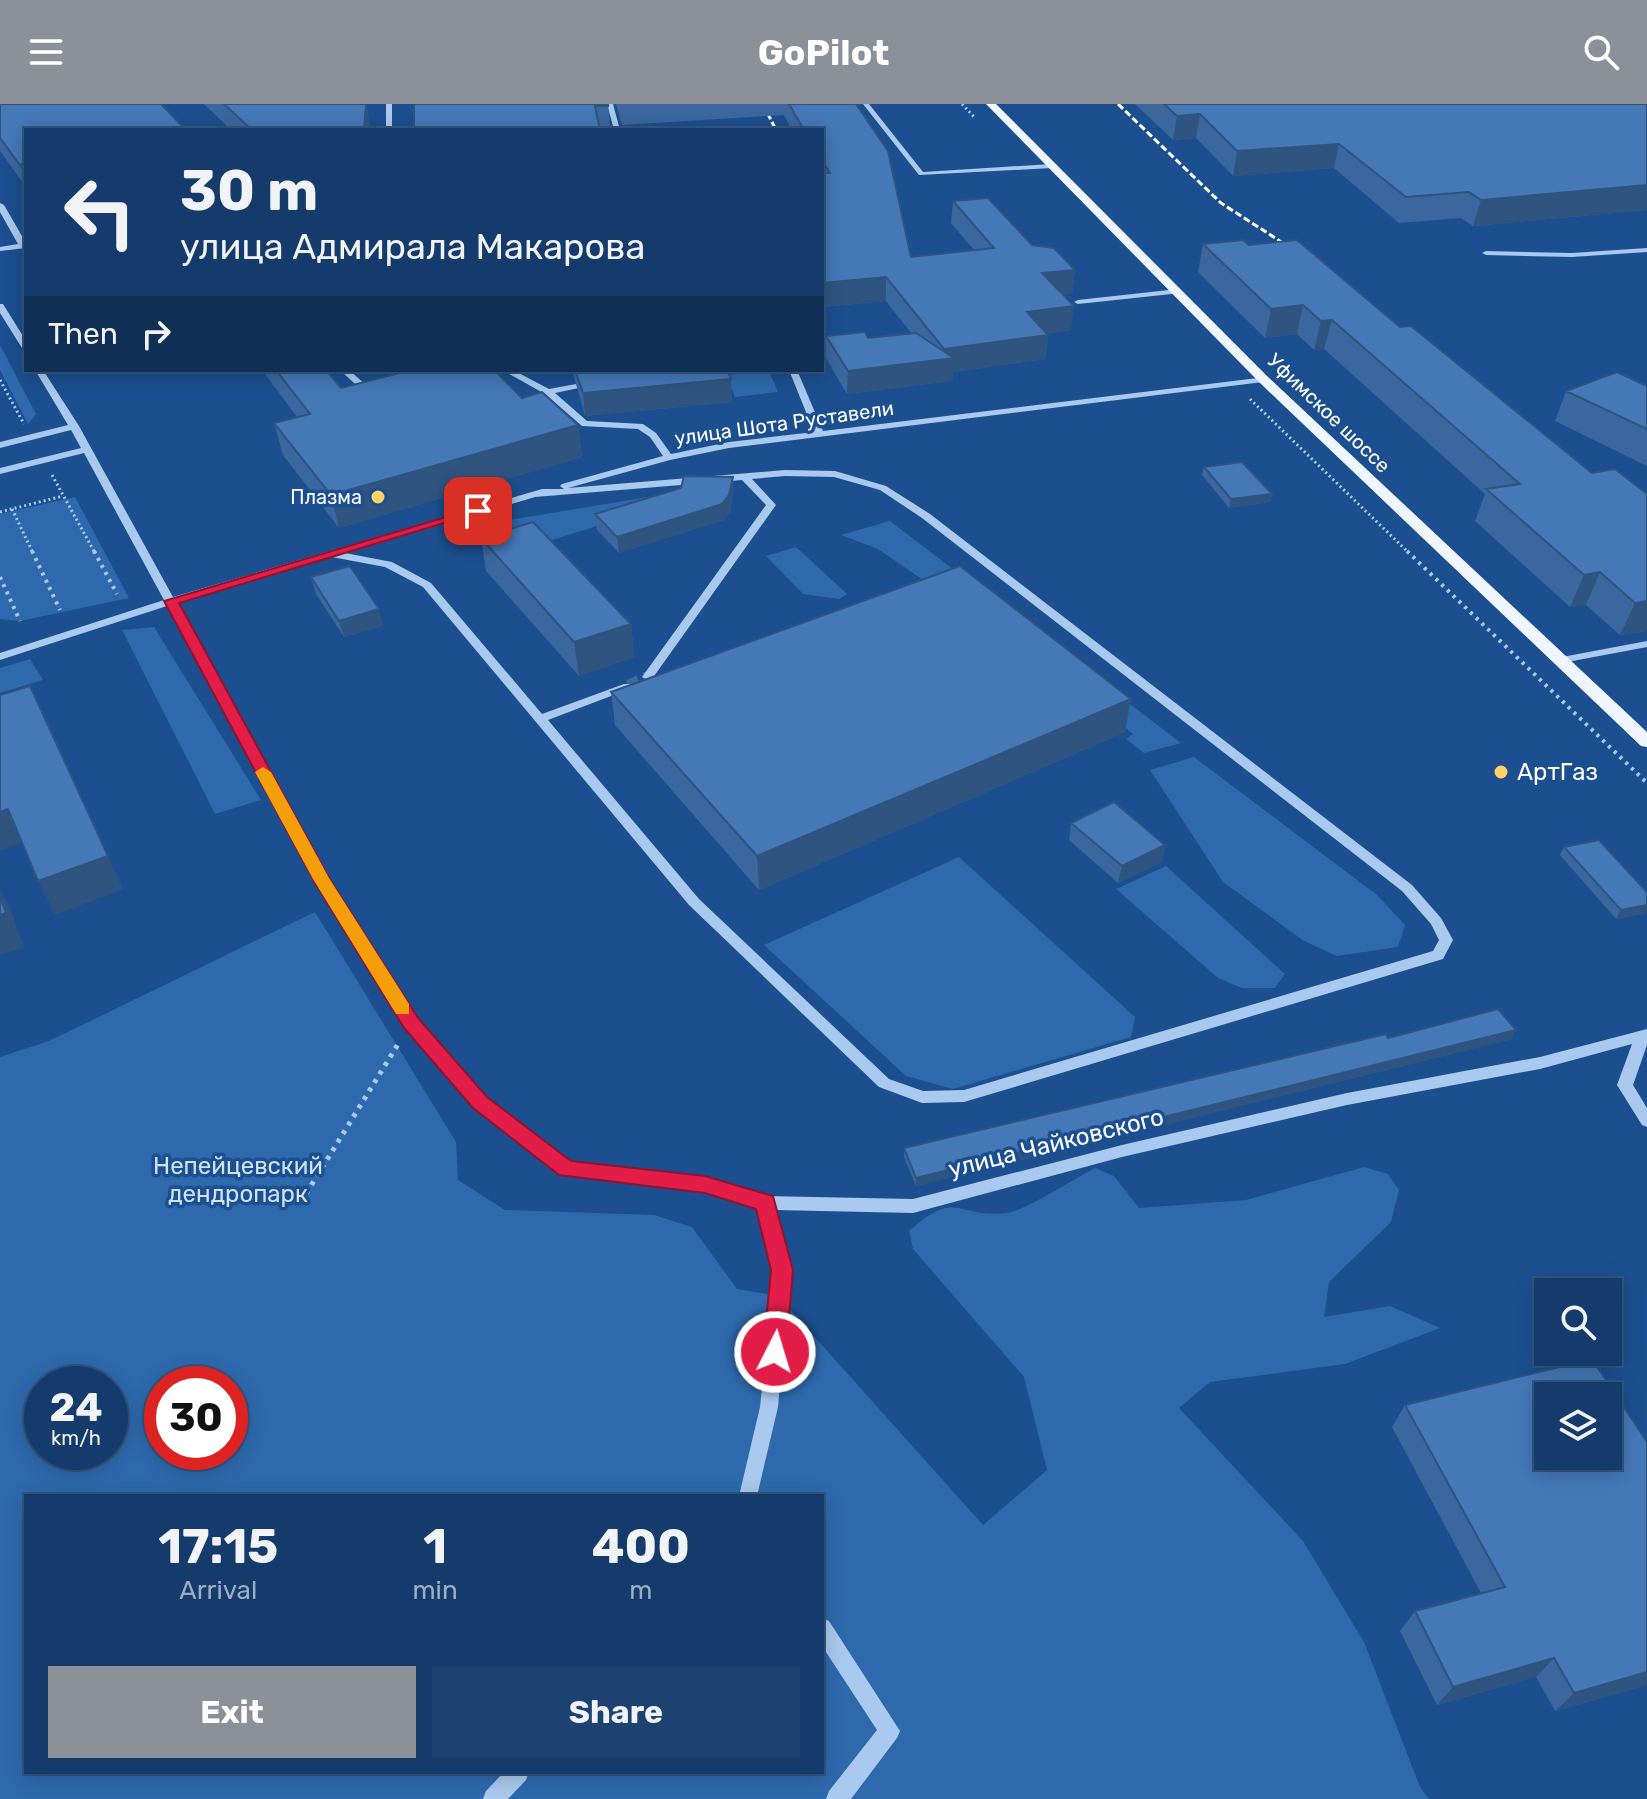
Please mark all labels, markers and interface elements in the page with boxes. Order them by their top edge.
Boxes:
icon: menu [24,30,68,74]
icon: search [1579,30,1623,74]
text: GoPilot [758,31,889,74]
text: 30 m [180,158,318,224]
icon: left [48,160,152,264]
text: улица Адмирала Макарова [180,225,645,268]
icon: right [134,312,178,356]
text: Then [48,316,118,352]
street label: Уфимское шоссе [1263,348,1395,478]
street label: улица Шота Руставели [673,396,895,450]
pin [444,477,512,545]
place label: Плазма [290,485,362,509]
marker: Плазма [369,488,387,506]
icon: arrive [456,489,500,533]
place label: АртГаз [1517,758,1598,786]
marker: АртГаз [1492,763,1510,781]
street label: улица Чайковского [945,1103,1167,1183]
park label: Непейцевский дендропарк [153,1152,323,1208]
map controls [1534,1278,1622,1470]
button: search [1534,1278,1622,1366]
position arrow [733,1310,817,1394]
speed limit sign: 30 [144,1366,248,1470]
button: layers [1534,1382,1622,1470]
text: 24 [49,1384,103,1431]
text: km/h [51,1426,101,1450]
text: 17:15 [158,1518,278,1575]
text: 1 [423,1518,447,1575]
text: 400 [592,1518,690,1575]
text: Arrival [179,1575,257,1606]
text: min [413,1575,458,1606]
text: m [629,1575,652,1606]
button: Exit [48,1666,416,1758]
button: Share [432,1666,800,1758]

